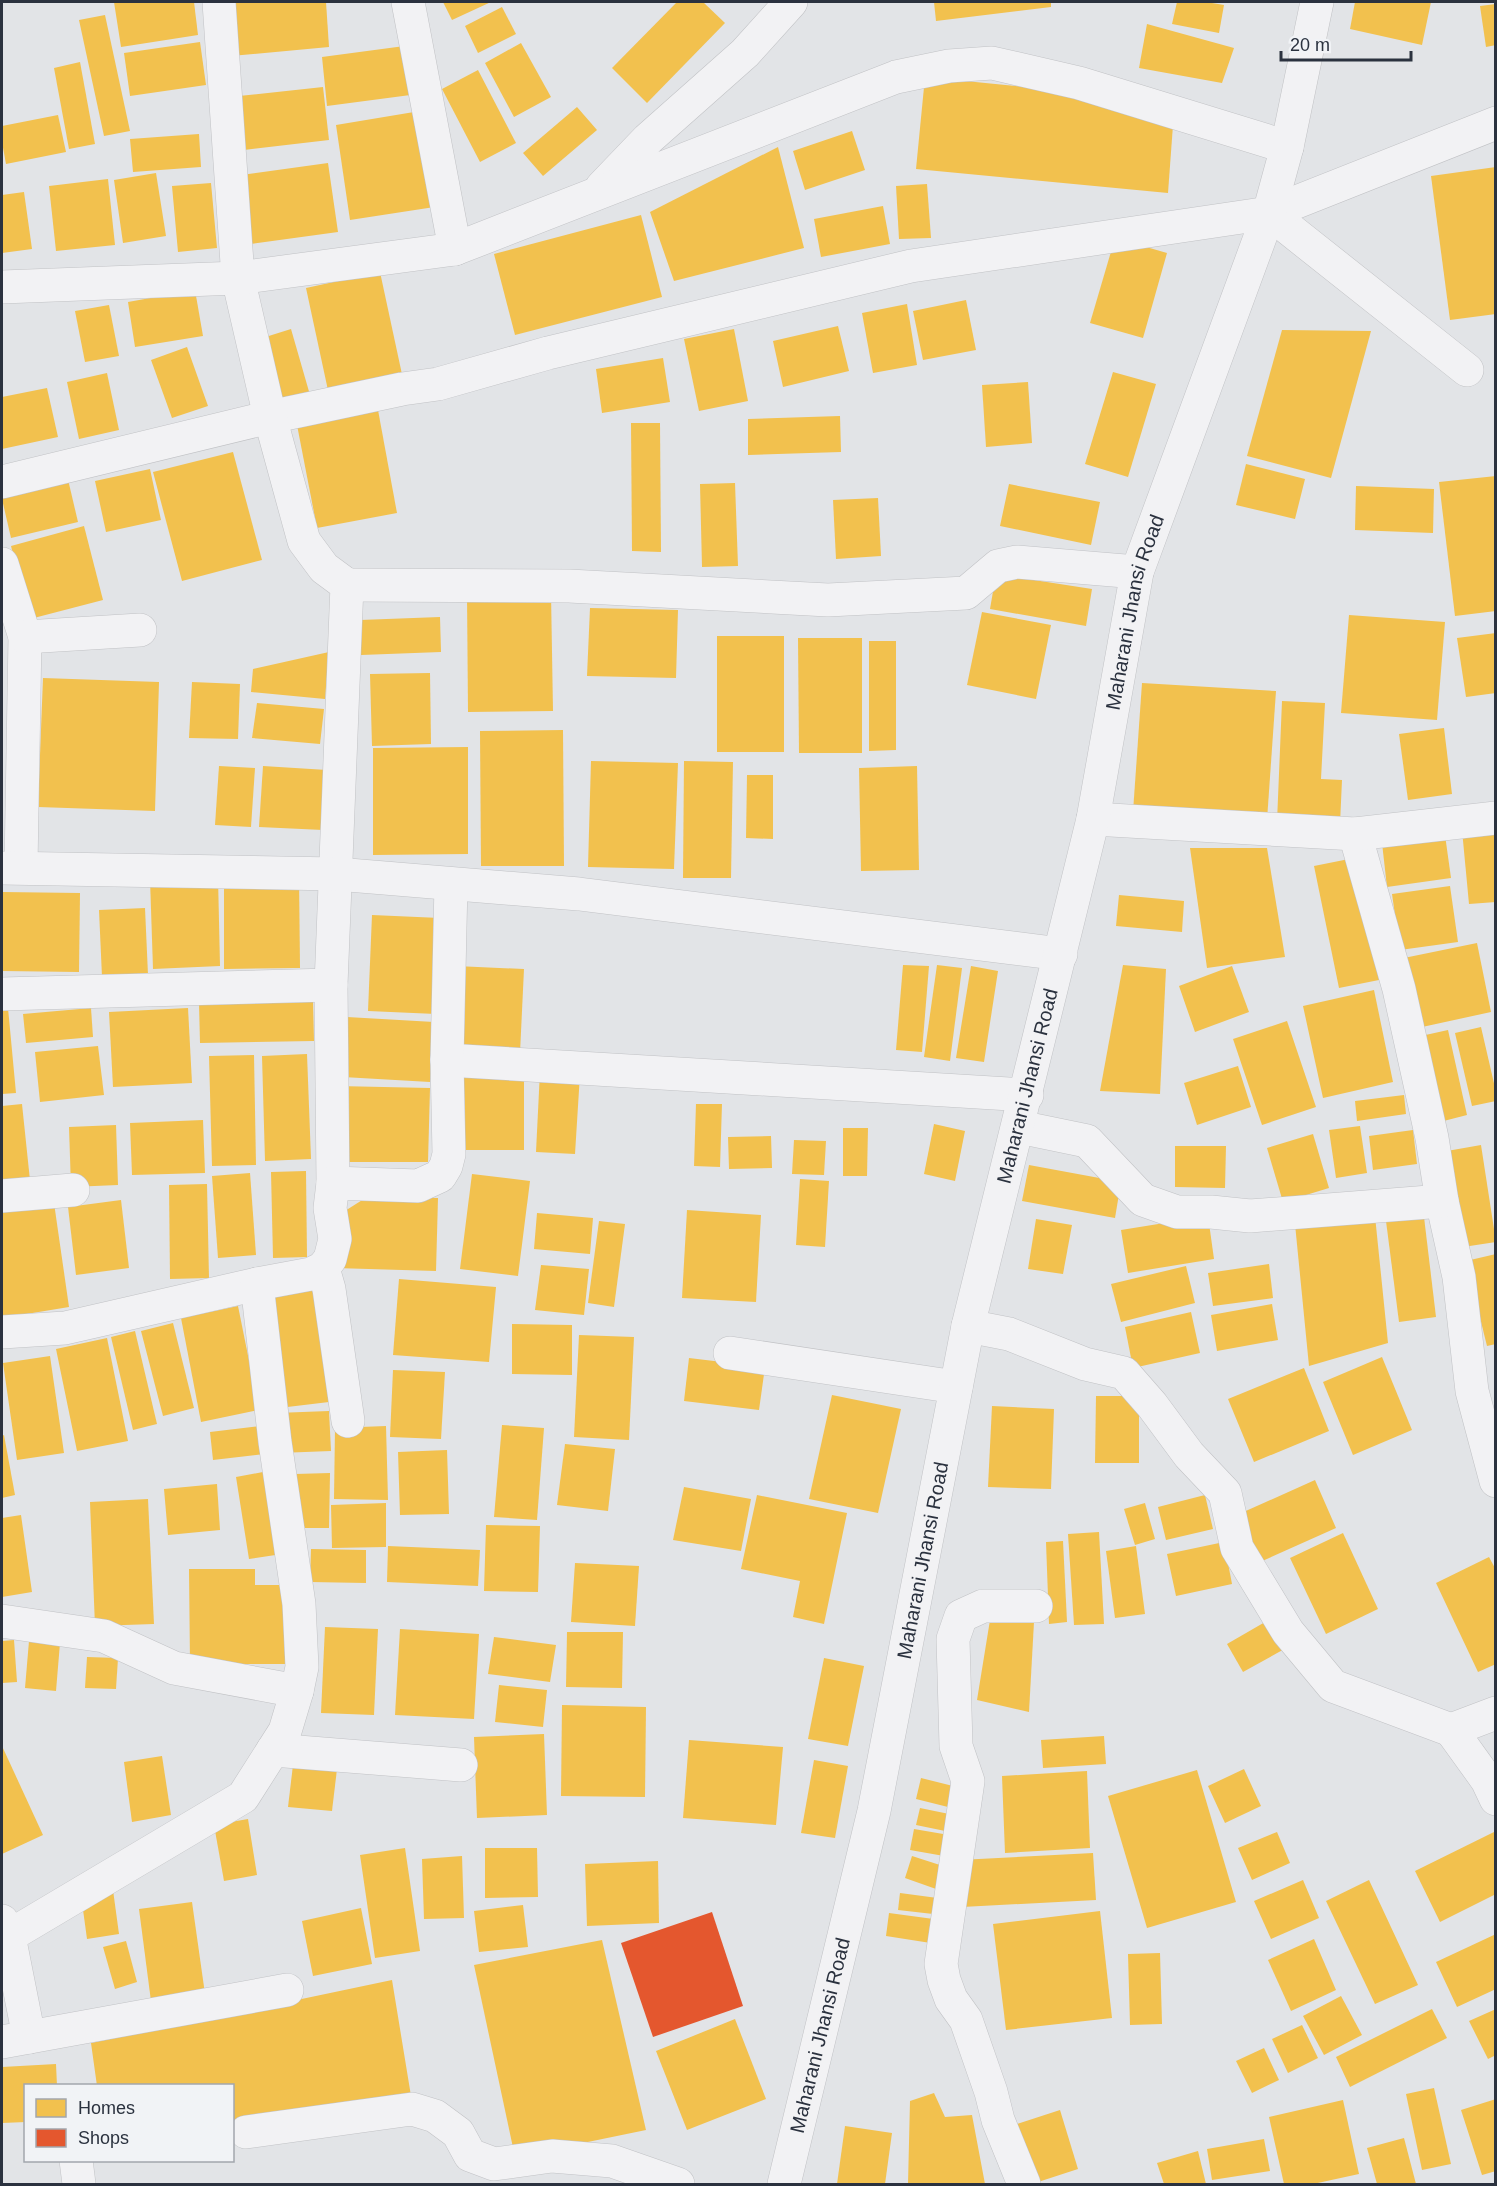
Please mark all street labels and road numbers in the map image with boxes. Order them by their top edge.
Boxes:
street label: Maharani Jhansi Road [1102,512,1168,712]
street label: Maharani Jhansi Road [993,986,1062,1186]
street label: Maharani Jhansi Road [893,1460,952,1661]
street label: Maharani Jhansi Road [786,1935,854,2135]

